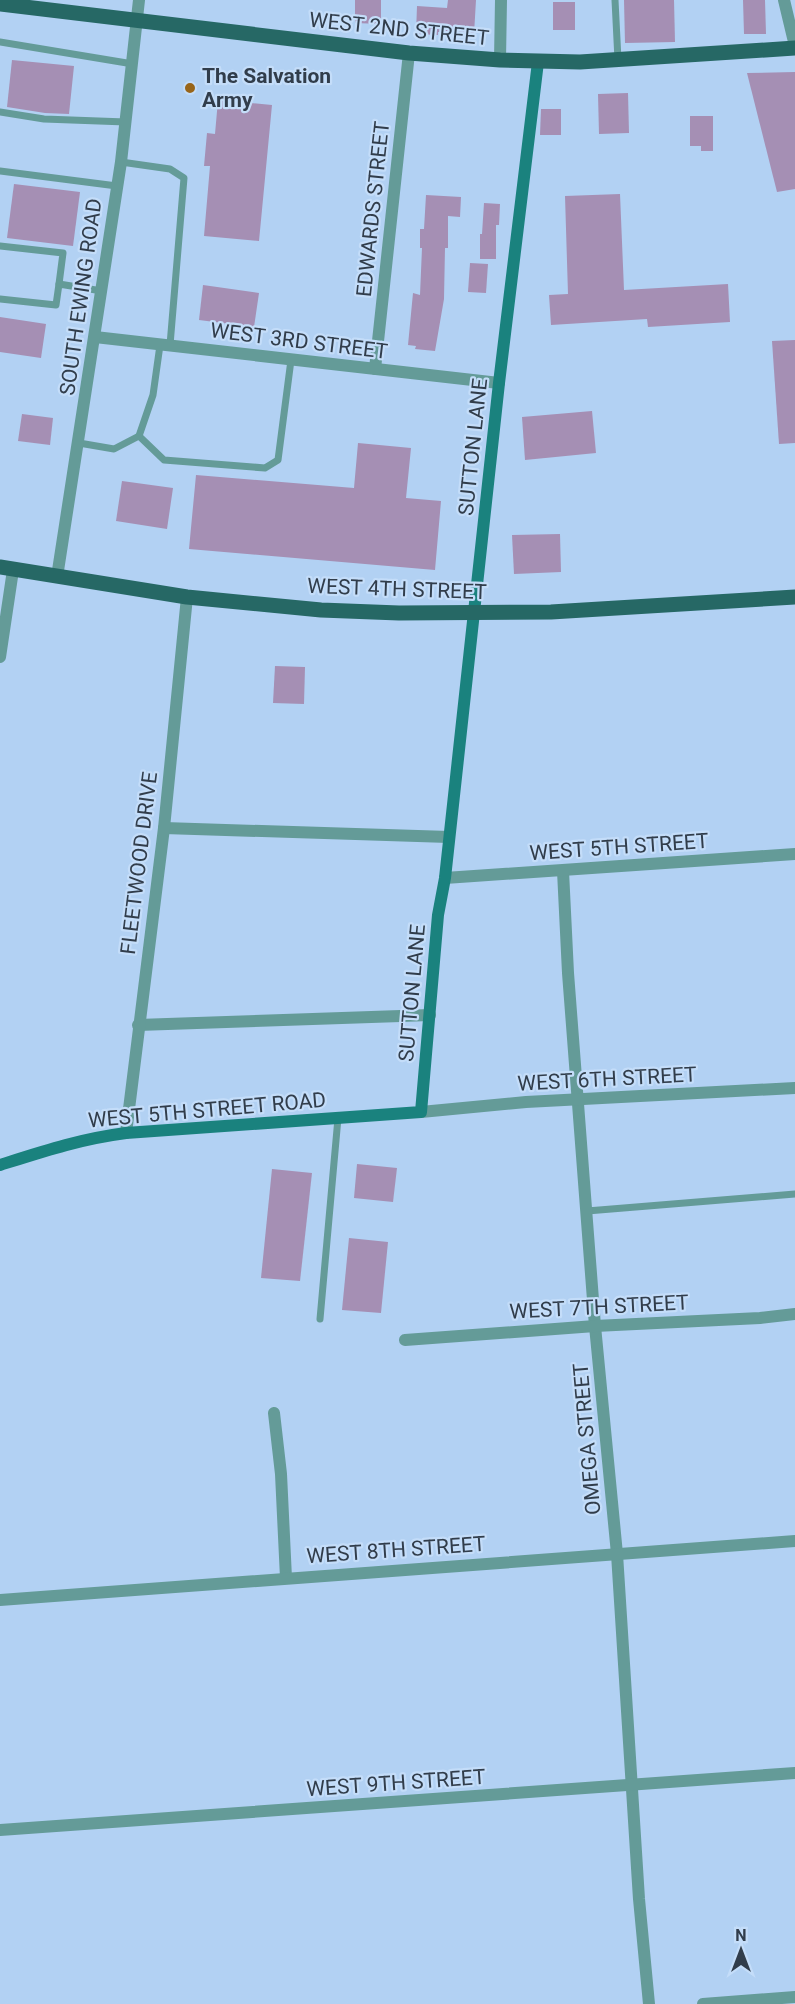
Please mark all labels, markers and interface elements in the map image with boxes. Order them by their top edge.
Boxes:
street label: WEST 2ND STREET [308,8,491,50]
place label: The Salvation Army [202,64,331,112]
marker: The Salvation Army [183,81,197,95]
street label: EDWARDS STREET [352,119,394,298]
street label: SOUTH EWING ROAD [55,197,107,397]
street label: WEST 3RD STREET [209,318,390,364]
street label: SUTTON LANE [454,377,492,517]
street label: WEST 4TH STREET [307,574,488,604]
street label: FLEETWOOD DRIVE [116,770,162,956]
street label: WEST 5TH STREET [529,829,710,865]
street label: SUTTON LANE [394,923,430,1063]
street label: WEST 6TH STREET [517,1062,698,1096]
street label: WEST 5TH STREET ROAD [87,1088,327,1132]
street label: WEST 7TH STREET [509,1290,690,1324]
street label: OMEGA STREET [568,1362,606,1516]
street label: WEST 8TH STREET [306,1532,487,1568]
street label: WEST 9TH STREET [306,1765,487,1801]
north arrow [711,1920,771,1980]
text: N [735,1926,747,1945]

